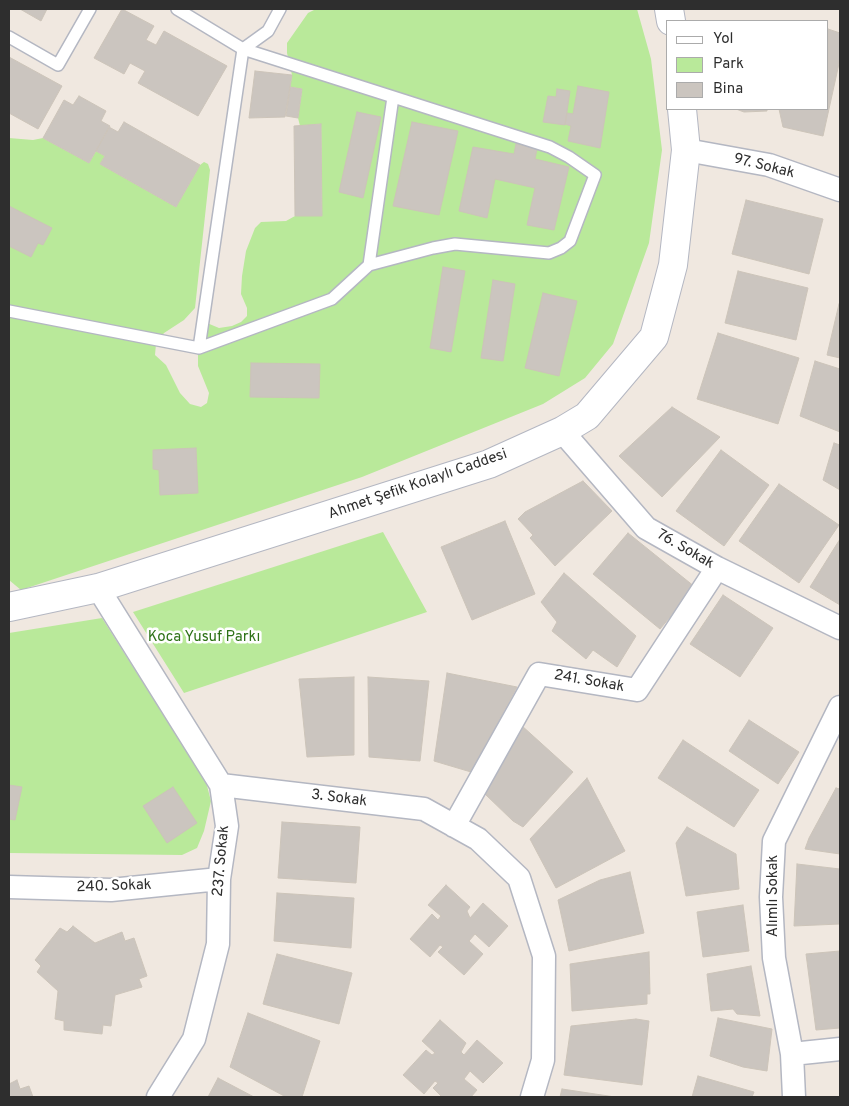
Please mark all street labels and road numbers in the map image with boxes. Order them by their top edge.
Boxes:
street label: 97. Sokak [732,151,796,183]
street label: Ahmet Şefik Kolaylı Caddesi [326,446,510,524]
street label: 76. Sokak [653,526,717,574]
street label: 241. Sokak [552,667,626,697]
street label: 3. Sokak [310,787,368,811]
street label: 237. Sokak [210,824,234,898]
street label: Alımlı Sokak [765,855,783,937]
street label: 240. Sokak [76,877,152,897]

